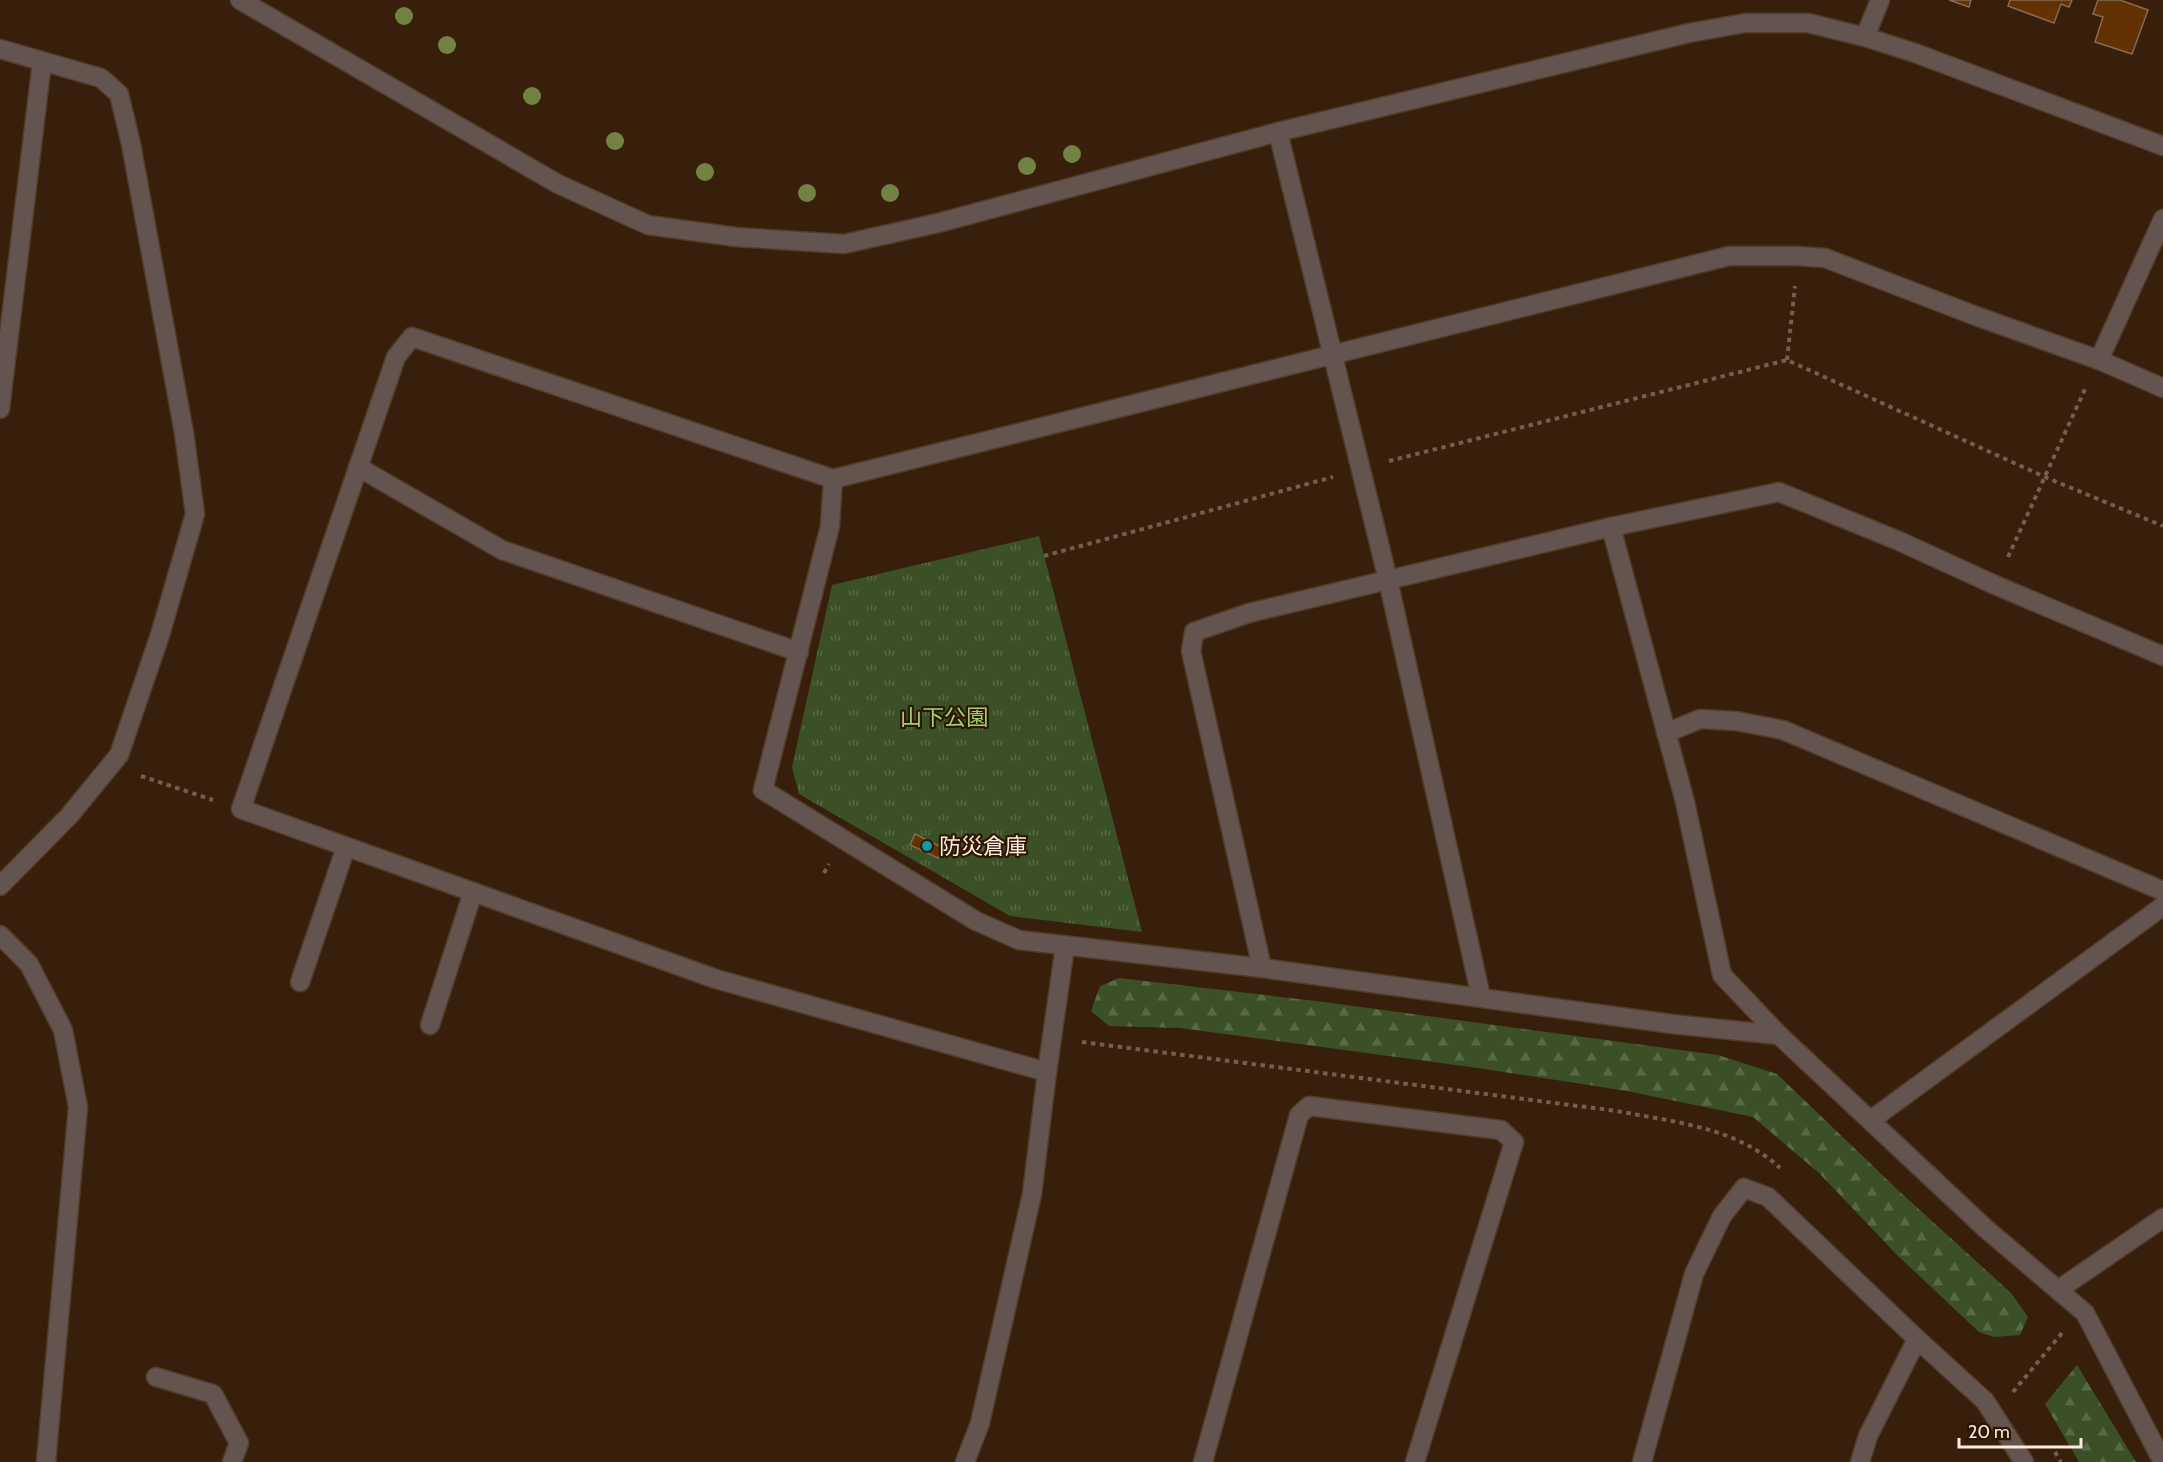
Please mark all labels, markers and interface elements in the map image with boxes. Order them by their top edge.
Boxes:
park label: 山下公園 [900,704,988,731]
place label: 防災倉庫 [939,833,1027,860]
marker: 防災倉庫 [920,839,934,853]
scale bar [1959,1411,2080,1449]
text: 20 m [1968,1421,2010,1443]

